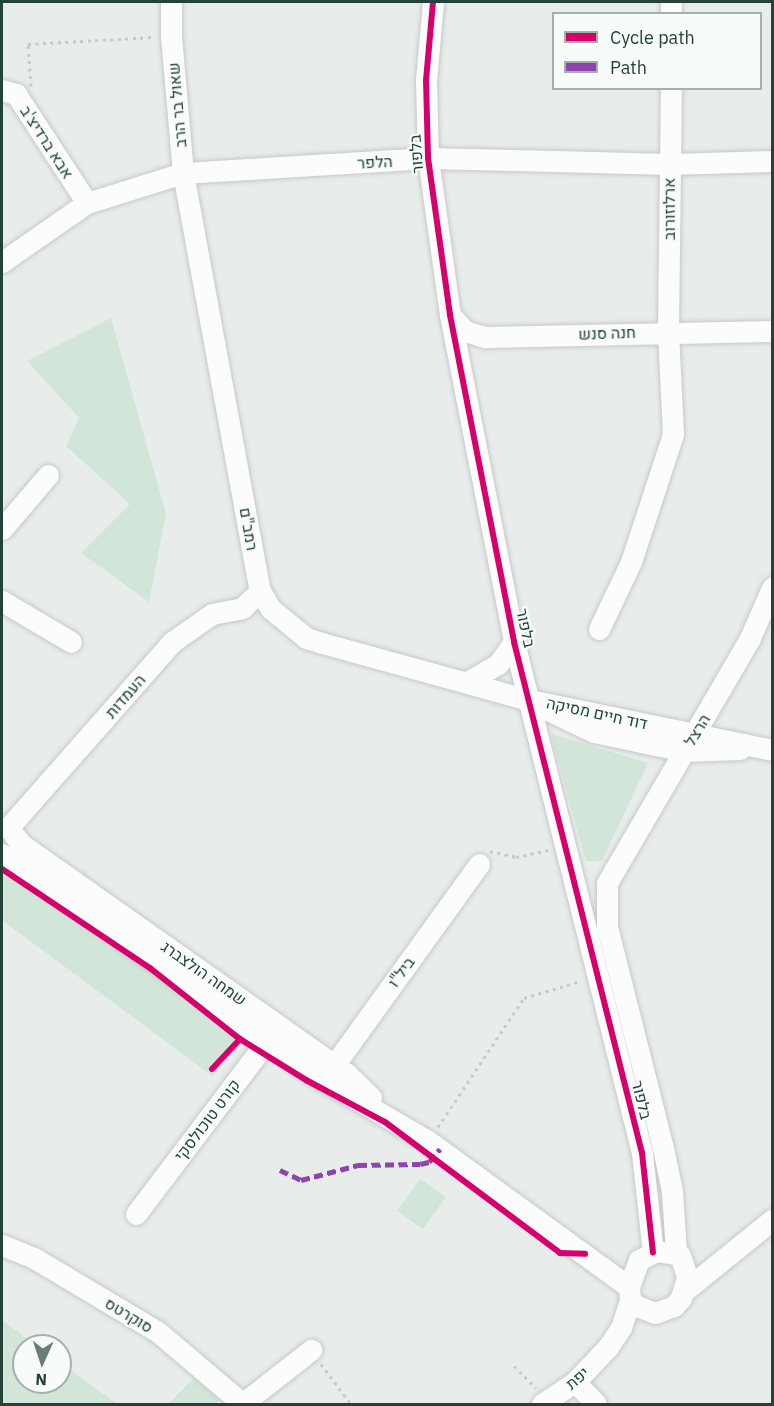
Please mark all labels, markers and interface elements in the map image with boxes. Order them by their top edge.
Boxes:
legend [552,12,762,90]
text: Cycle path [610,26,695,49]
text: Path [610,56,647,79]
street label: שאול בר הרב [164,62,190,148]
street label: אבא ברדיצ'ב [16,102,78,182]
street label: בלפור [405,134,427,174]
street label: הלפר [357,151,393,173]
street label: ארלוזורוב [659,178,679,240]
street label: חנה סנש [578,322,636,344]
street label: רמב"ם [236,506,262,552]
street label: בלפור [513,607,539,649]
street label: העמדות [101,670,149,722]
street label: דוד חיים מסיקה [545,693,649,733]
street label: הרצל [680,710,714,750]
street label: שמחה הולצברג [158,937,250,1009]
street label: ביל"ו [384,953,418,991]
street label: קורט טוכולסקי [170,1075,244,1165]
street label: בלפור [628,1079,656,1121]
street label: סוקרטס [101,1293,157,1337]
north arrow [12,1334,72,1394]
street label: יפת [561,1363,593,1393]
text: N [35,1370,47,1390]

